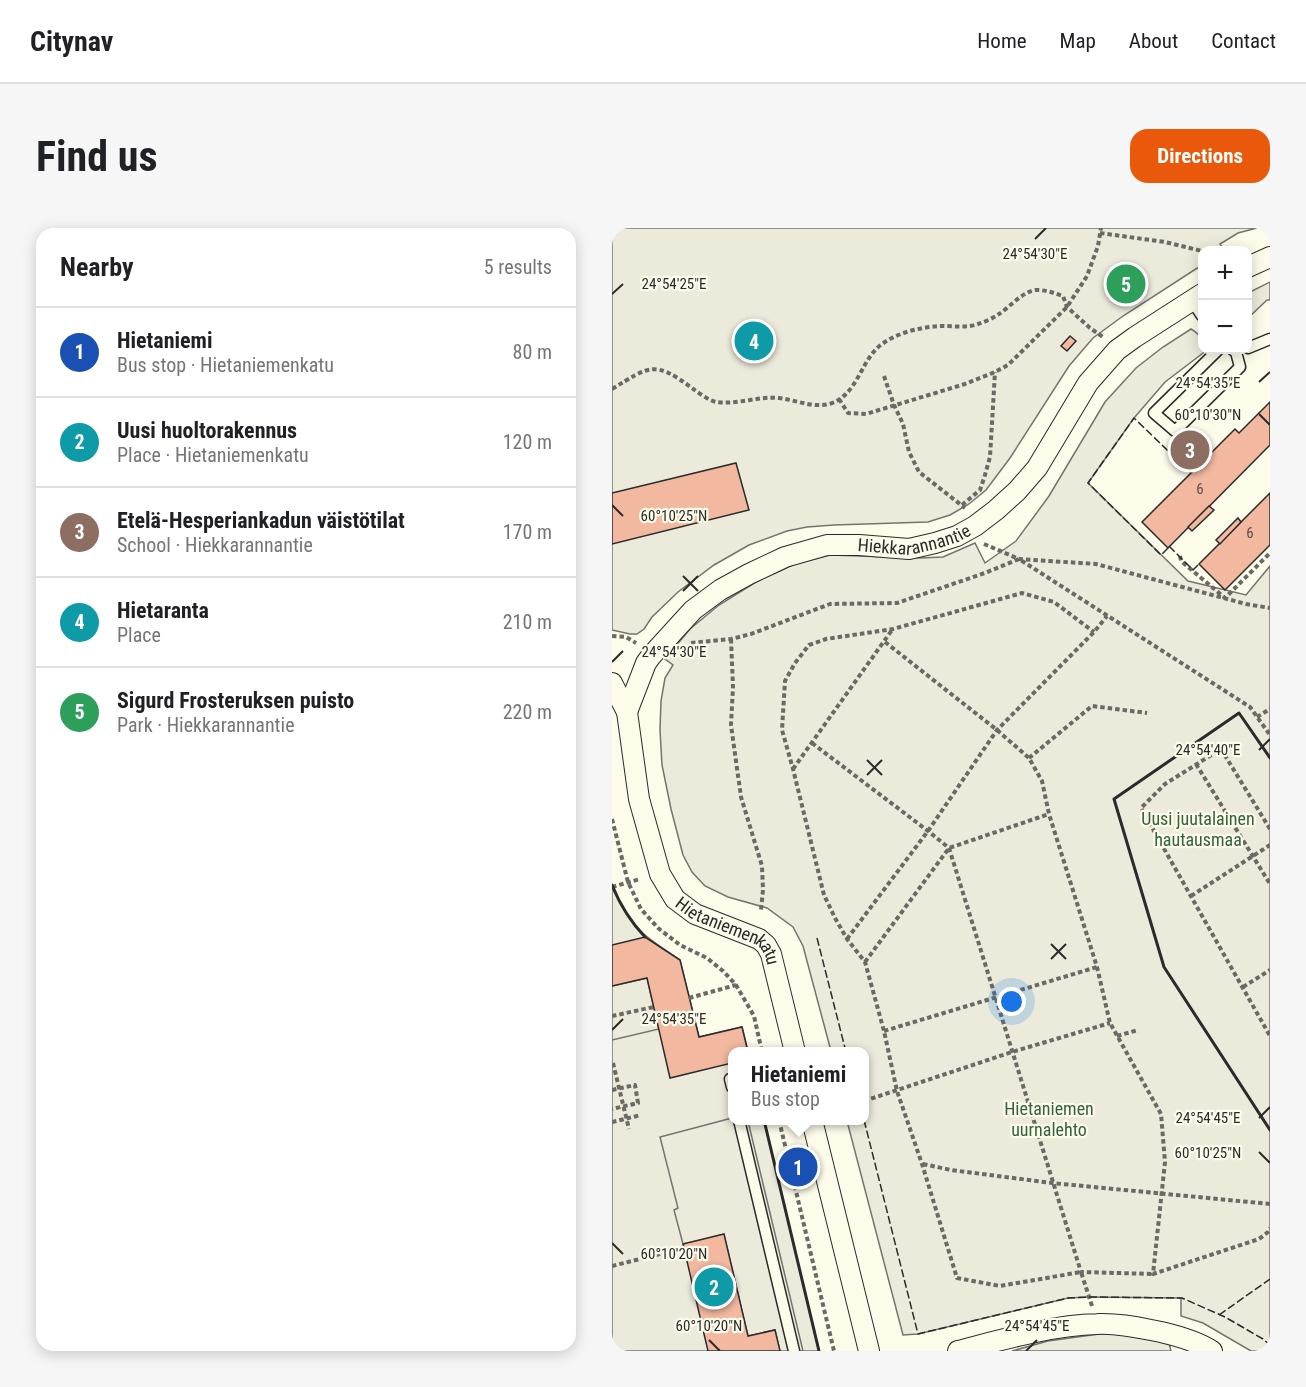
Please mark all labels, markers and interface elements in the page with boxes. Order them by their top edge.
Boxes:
text: Citynav [30,25,113,58]
text: Home [977,29,1027,53]
text: Map [1060,29,1096,53]
text: About [1129,29,1178,53]
text: Contact [1211,29,1276,53]
button: Directions [1130,129,1270,183]
text: Find us [36,132,157,181]
text: 24°54'30"E [1003,245,1067,263]
map controls [1198,246,1252,354]
button: + [1198,246,1252,300]
text: Nearby [60,252,134,282]
text: 5 results [484,255,552,279]
pin: 5 [1106,262,1146,306]
text: 24°54'25"E [642,275,706,293]
button: − [1198,300,1252,354]
pin: 4 [734,318,774,364]
text: Hietaniemi [117,328,212,353]
text: 1 [74,340,85,364]
text: 80 m [513,340,552,364]
text: Bus stop · Hietaniemenkatu [117,353,334,377]
text: 24°54'35"E [1176,374,1240,392]
text: 60°10'30"N [1175,406,1241,424]
text: Uusi huoltorakennus [117,418,297,443]
pin: 3 [1170,428,1210,472]
text: 2 [74,430,85,454]
text: 120 m [503,430,552,454]
text: Place · Hietaniemenkatu [117,443,309,467]
house number: 6 [1196,480,1204,498]
text: 60°10'25"N [641,507,707,525]
text: Etelä-Hesperiankadun väistötilat [117,508,405,533]
text: 3 [74,520,85,544]
text: 170 m [503,520,552,544]
street label: Hiekkarannantie [857,520,974,559]
house number: 6 [1246,524,1254,542]
text: School · Hiekkarannantie [117,533,313,557]
text: Hietaranta [117,598,209,623]
text: 4 [74,610,85,634]
text: 210 m [503,610,552,634]
text: Place [117,623,161,647]
text: 24°54'30"E [642,643,706,661]
text: Sigurd Frosteruksen puisto [117,688,354,713]
text: 5 [74,700,85,724]
text: 220 m [503,700,552,724]
text: Park · Hiekkarannantie [117,713,295,737]
text: 24°54'40"E [1176,741,1240,759]
park label: Uusi juutalainen hautausmaa [1141,808,1255,850]
street label: Hietaniemenkatu [672,892,784,967]
your location [997,987,1026,1016]
text: 24°54'35"E [642,1010,706,1028]
popup [728,1047,869,1125]
text: Hietaniemi [751,1062,846,1087]
text: Bus stop [751,1087,820,1111]
park label: Hietaniemen uurnalehto [1004,1098,1094,1140]
text: 24°54'45"E [1176,1109,1240,1127]
pin: 1 [778,1144,818,1190]
text: 60°10'25"N [1175,1144,1241,1162]
text: 60°10'20"N [641,1245,707,1263]
pin: 2 [694,1264,734,1310]
text: 60°10'20"N [676,1317,742,1335]
text: 24°54'45"E [1005,1317,1069,1335]

